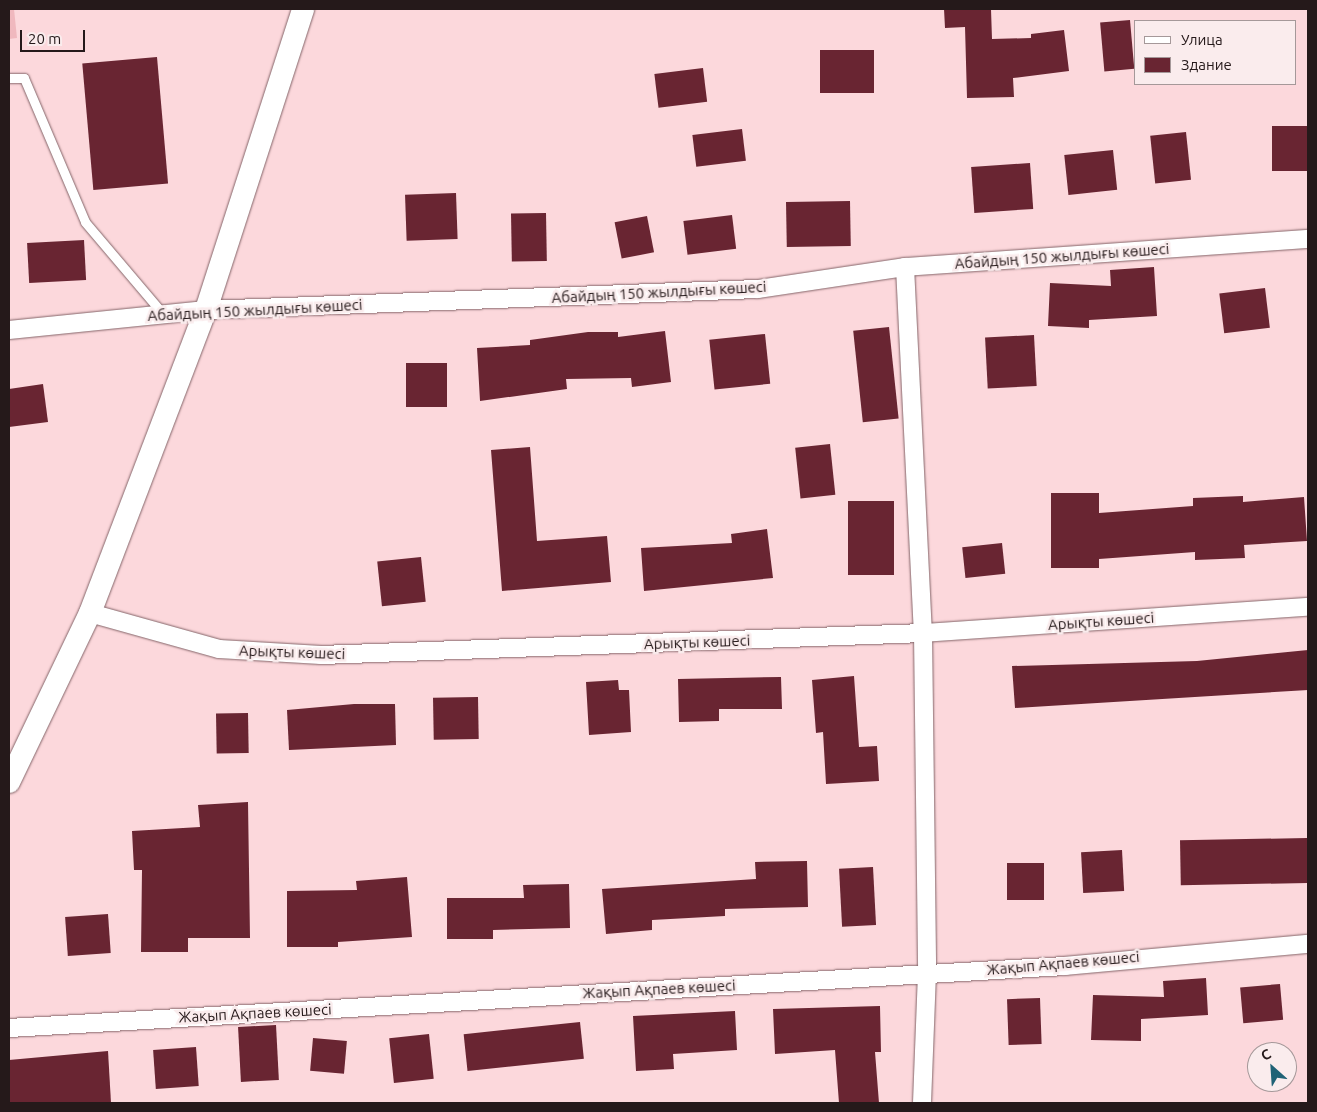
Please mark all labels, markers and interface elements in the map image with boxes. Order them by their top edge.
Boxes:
scale bar [22,20,88,52]
legend [1134,20,1297,85]
text: 20 m [28,30,61,47]
text: Улица [1181,31,1223,48]
text: Здание [1181,56,1232,73]
street label: Абайдың 150 жылдығы көшесі [954,240,1170,272]
street label: Абайдың 150 жылдығы көшесі [551,277,767,307]
street label: Абайдың 150 жылдығы көшесі [147,295,363,325]
street label: Арықты көшесі [1047,608,1155,634]
street label: Арықты көшесі [644,631,750,653]
street label: Арықты көшесі [239,641,345,663]
street label: Жақып Ақпаев көшесі [986,947,1140,979]
street label: Жақып Ақпаев көшесі [582,976,736,1002]
street label: Жақып Ақпаев көшесі [178,1000,332,1026]
north arrow [1247,1042,1297,1092]
text: С [1258,1045,1273,1064]

